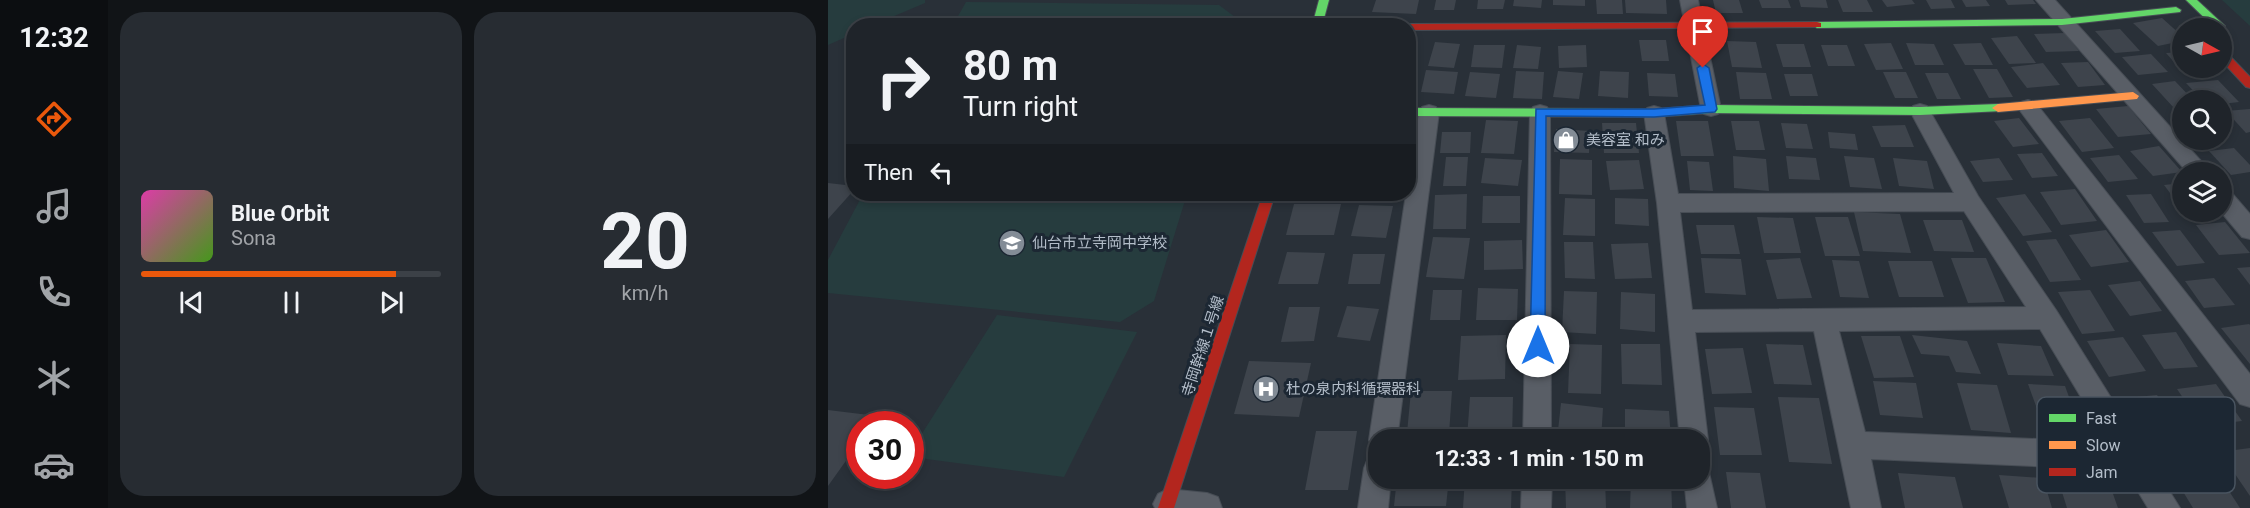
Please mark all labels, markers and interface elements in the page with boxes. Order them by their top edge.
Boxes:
pin [1677,6,1728,68]
icon: arrive [1686,15,1719,48]
north arrow [2172,18,2232,78]
map controls [2172,18,2232,222]
text: 12:32 [19,22,89,54]
text: 80 m [963,41,1058,90]
icon: right [864,42,942,120]
button: search [2172,90,2232,150]
text: Turn right [963,91,1078,123]
icon: directions [33,98,75,140]
shop icon: 美容室 和み [1551,125,1581,155]
place label: 美容室 和み [1586,131,1665,149]
icon: left [925,156,958,189]
text: Then [864,160,913,185]
button: layers [2172,162,2232,222]
icon: music [33,185,75,227]
text: 20 [600,196,690,287]
text: Blue Orbit [231,201,329,226]
text: Sona [231,226,276,250]
school or university icon: 仙台市立寺岡中学校 [997,228,1027,258]
place label: 仙台市立寺岡中学校 [1032,234,1167,252]
icon: phone [33,271,75,313]
text: km/h [622,281,668,305]
icon: previous [175,286,208,319]
icon: pause [275,286,308,319]
icon: next [375,286,408,319]
street label: 寺岡幹線１号線 [1178,293,1228,399]
position arrow [1506,314,1570,378]
icon: climate [33,357,75,399]
hospital icon: 杜の泉内科循環器科 [1251,374,1281,404]
place label: 杜の泉内科循環器科 [1286,380,1421,398]
legend [2037,397,2235,493]
text: Fast [2086,409,2117,428]
speed limit sign: 30 [846,411,924,489]
text: Slow [2086,436,2121,455]
icon: car [33,444,75,486]
text: 12:33 · 1 min · 150 m [1434,446,1644,471]
text: Jam [2086,463,2118,482]

